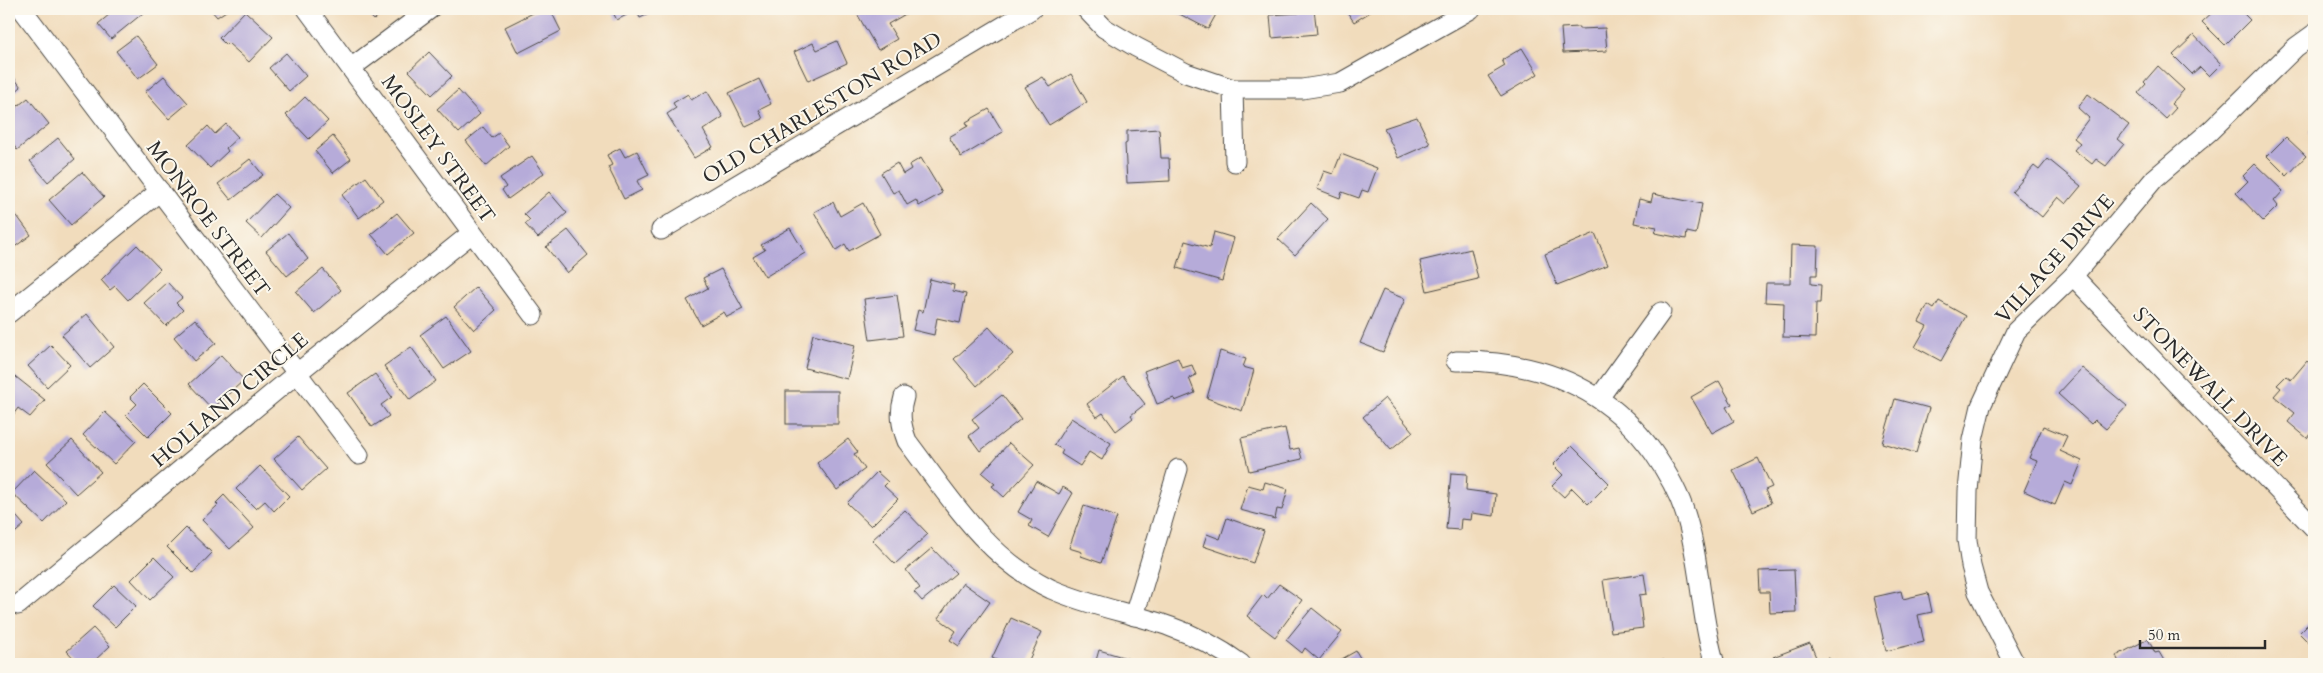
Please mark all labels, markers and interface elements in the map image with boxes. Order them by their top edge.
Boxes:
street label: OLD CHARLESTON ROAD [697,25,947,191]
street label: MOSLEY STREET [374,69,502,229]
street label: MONROE STREET [140,135,276,303]
street label: VILLAGE DRIVE [1989,188,2121,330]
street label: STONEWALL DRIVE [2126,301,2294,473]
street label: HOLLAND CIRCLE [146,326,314,474]
scale bar [2140,618,2266,650]
text: 50 m [2148,625,2180,645]

